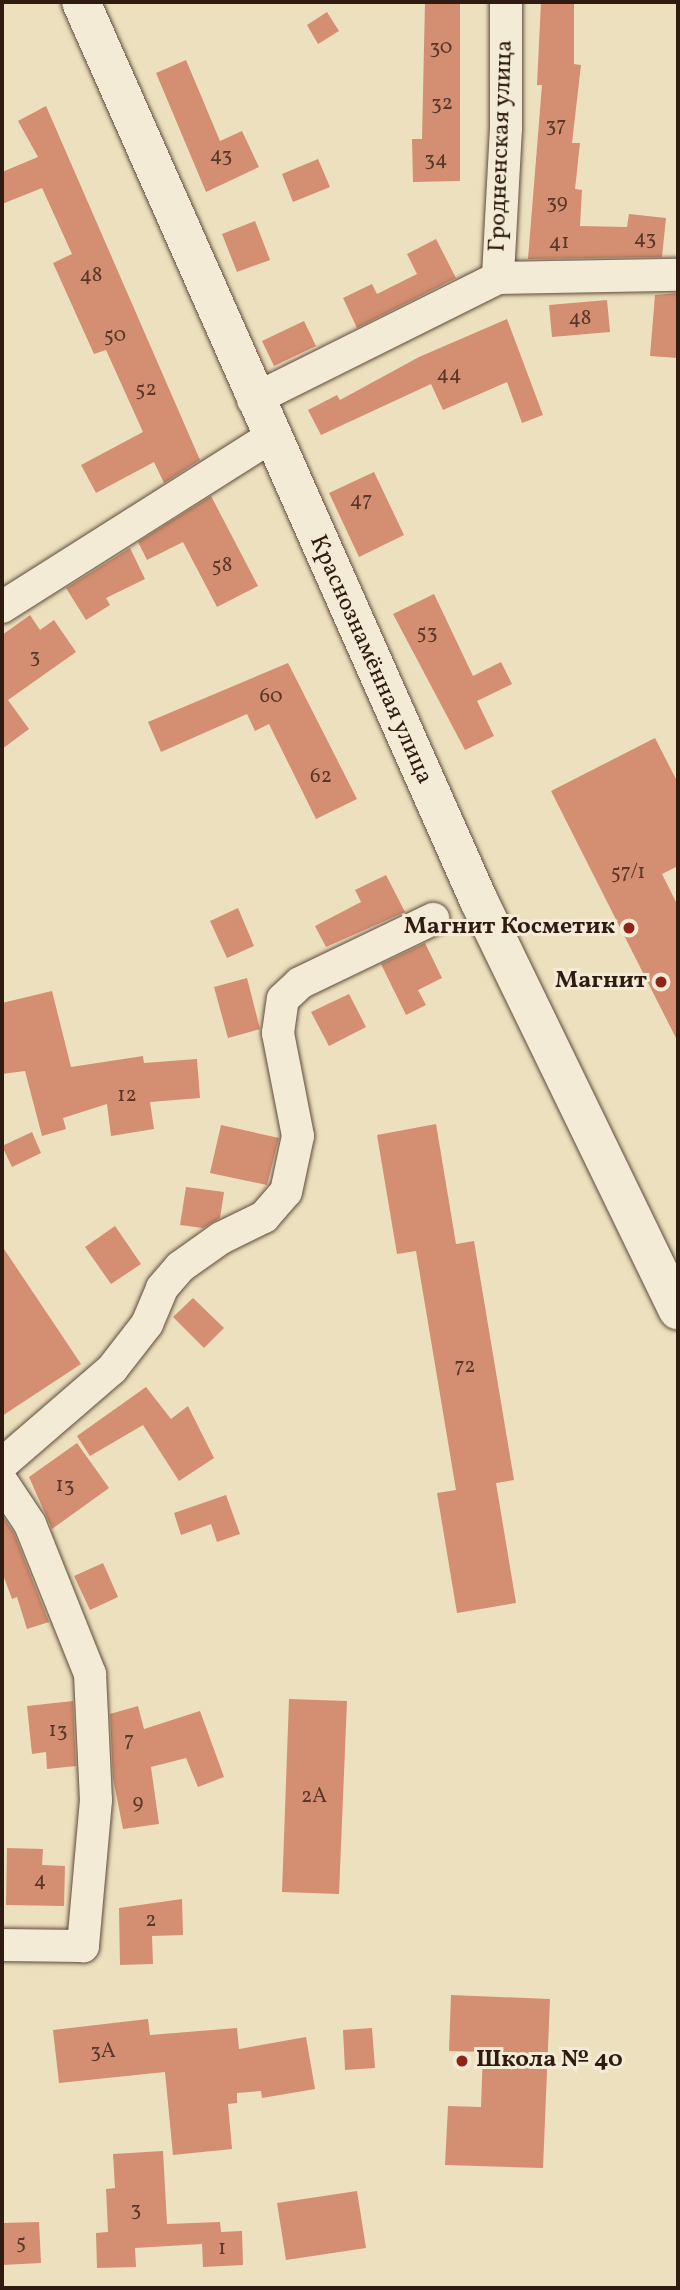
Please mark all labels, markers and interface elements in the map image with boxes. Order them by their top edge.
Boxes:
house number: 30 [430,35,452,61]
street label: Гродненская улица [484,39,520,253]
house number: 32 [431,91,453,117]
house number: 37 [546,113,566,139]
house number: 43 [210,143,232,169]
house number: 34 [424,147,448,173]
house number: 39 [546,190,568,216]
house number: 43 [634,226,656,252]
house number: 41 [549,230,569,256]
house number: 48 [80,263,102,289]
house number: 48 [569,306,591,332]
house number: 50 [104,323,126,349]
house number: 44 [436,362,462,388]
house number: 52 [135,377,157,403]
house number: 47 [350,488,372,514]
street label: Краснознамённая улица [302,531,438,789]
house number: 58 [212,553,232,579]
house number: 53 [417,620,437,646]
house number: 3 [30,644,40,670]
house number: 60 [259,684,283,710]
house number: 62 [310,764,332,790]
house number: 57/1 [611,860,645,886]
place label: Магнит Косметик [404,914,615,942]
marker: Магнит Косметик [621,920,637,936]
place label: Магнит [555,968,647,996]
marker: Магнит [653,974,669,990]
house number: 12 [117,1083,137,1109]
house number: 72 [454,1354,476,1380]
house number: 13 [56,1473,74,1499]
house number: 13 [49,1718,67,1744]
house number: 7 [124,1728,134,1754]
house number: 2А [301,1784,327,1810]
house number: 9 [133,1790,143,1816]
house number: 4 [34,1868,46,1894]
house number: 2 [145,1908,157,1934]
house number: 3А [90,2039,116,2065]
place label: Школа № 40 [476,2047,623,2075]
marker: Школа № 40 [454,2053,470,2069]
house number: 3 [131,2197,141,2223]
house number: 5 [16,2230,26,2256]
house number: 1 [218,2236,226,2262]

